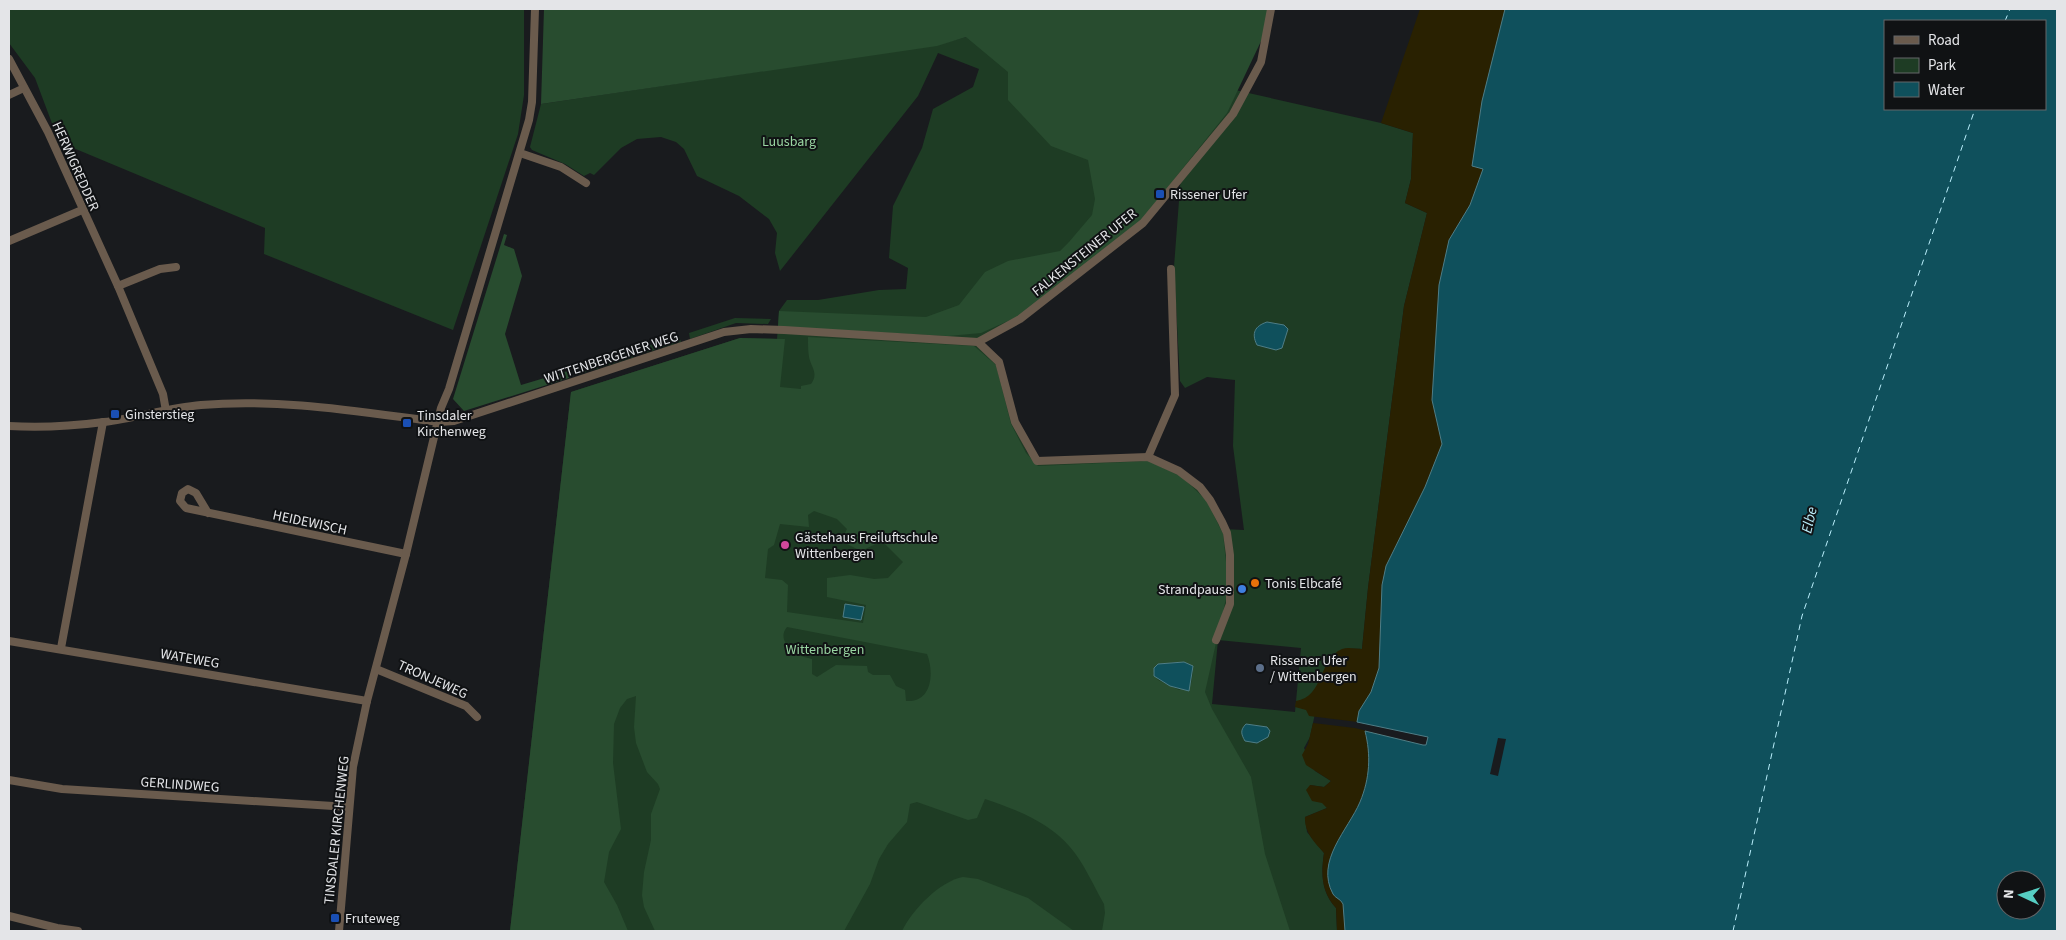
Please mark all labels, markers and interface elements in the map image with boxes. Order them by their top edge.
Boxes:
legend [1884,20,2046,110]
text: Road [1928,30,1960,51]
text: Park [1928,55,1957,76]
text: Water [1928,80,1965,101]
street label: HERWIGREDDER [46,119,104,214]
park label: Luusbarg [762,132,816,152]
place label: Rissener Ufer [1170,185,1247,205]
marker: Rissener Ufer [1154,188,1166,200]
street label: FALKENSTEINER UFER [1028,204,1141,301]
street label: WITTENBERGENER WEG [542,327,681,389]
place label: Ginsterstieg [125,405,194,425]
place label: Tinsdaler Kirchenweg [417,406,486,442]
marker: Ginsterstieg [109,408,121,420]
marker: Tinsdaler Kirchenweg [401,417,413,429]
street label: HEIDEWISCH [271,505,349,541]
water label: Elbe [1796,505,1823,535]
place label: Gästehaus Freiluftschule Wittenbergen [795,528,938,564]
marker: Gästehaus Freiluftschule Wittenbergen [779,539,791,551]
place label: Tonis Elbcafé [1265,574,1342,594]
marker: Tonis Elbcafé [1249,577,1261,589]
place label: Strandpause [1158,580,1232,600]
marker: Strandpause [1236,583,1248,595]
park label: Wittenbergen [786,640,864,660]
street label: WATEWEG [159,644,221,674]
place label: Rissener Ufer / Wittenbergen [1270,651,1357,687]
street label: TRONJEWEG [394,656,471,704]
marker: Rissener Ufer / Wittenbergen [1254,662,1266,674]
street label: TINSDALER KIRCHENWEG [319,755,355,905]
street label: GERLINDWEG [140,772,220,798]
north arrow [1996,870,2046,920]
text: N [1999,889,2019,900]
place label: Fruteweg [345,909,400,929]
marker: Fruteweg [329,912,341,924]

